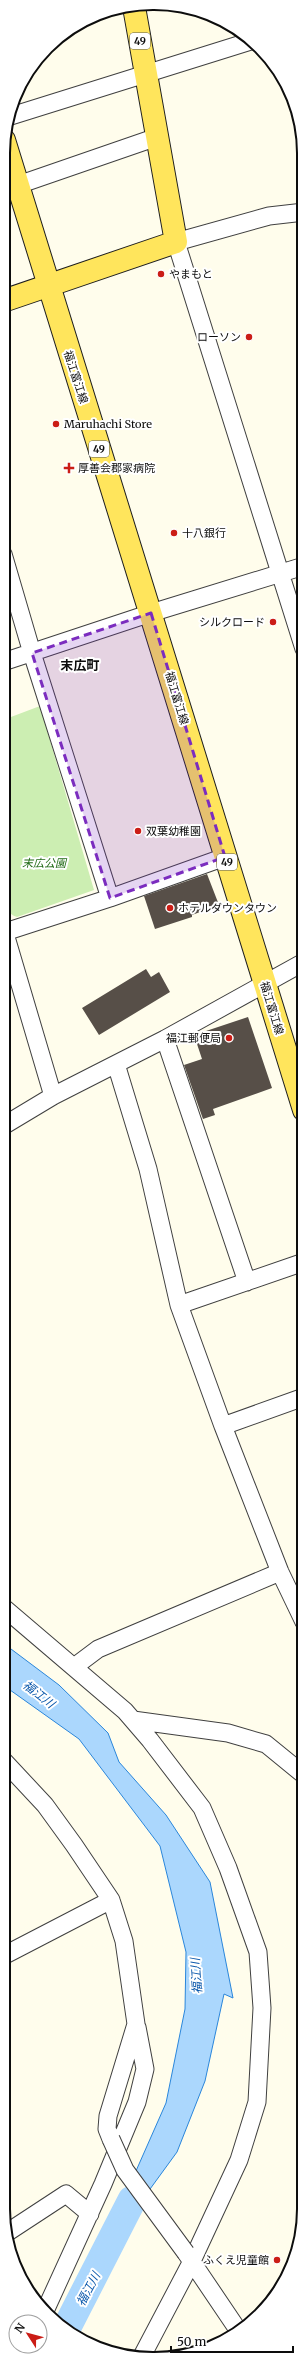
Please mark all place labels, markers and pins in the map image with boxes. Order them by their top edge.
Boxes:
place label: やまもと [169,267,213,281]
marker: やまもと [156,269,166,279]
place label: ローソン [197,330,241,344]
marker: ローソン [244,332,254,342]
place label: Maruhachi Store [64,417,152,431]
marker: Maruhachi Store [51,419,61,429]
place label: 厚善会郡家病院 [78,461,155,475]
marker: 厚善会郡家病院 [63,462,75,474]
place label: 十八銀行 [182,526,226,540]
marker: 十八銀行 [169,528,179,538]
place label: シルクロード [199,615,265,629]
marker: シルクロード [268,617,278,627]
place label: 双葉幼稚園 [146,824,201,838]
marker: 双葉幼稚園 [133,826,143,836]
place label: ホテルダウンタウン [178,901,277,915]
marker: ホテルダウンタウン [165,903,175,913]
place label: 福江郵便局 [166,1031,221,1045]
marker: 福江郵便局 [224,1033,234,1043]
place label: ふくえ児童館 [203,2253,269,2267]
marker: ふくえ児童館 [272,2255,282,2265]

